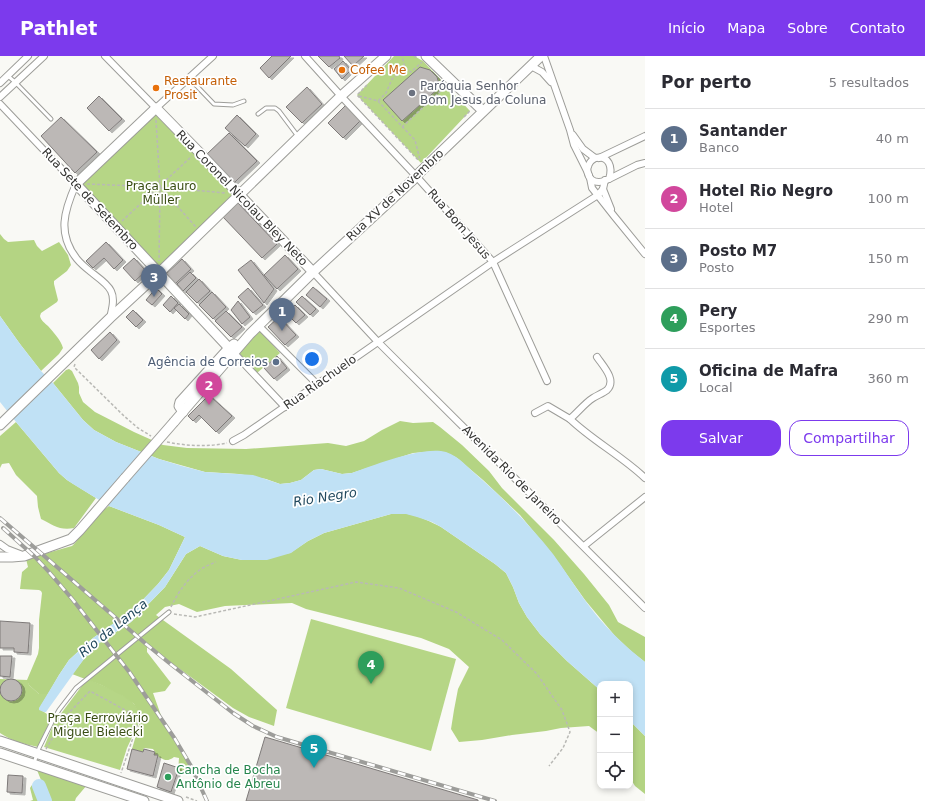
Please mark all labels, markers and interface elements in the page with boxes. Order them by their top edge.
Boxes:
text: Pathlet [20,17,97,39]
text: Início [668,20,705,36]
text: Mapa [727,20,765,36]
text: Sobre [787,20,828,36]
text: Contato [850,20,905,36]
place label: Cofee Me [350,63,406,77]
marker: Cofee Me [337,65,347,75]
text: Por perto [661,72,751,92]
place label: Restaurante Prosit [164,74,237,102]
text: 5 resultados [829,75,909,90]
place label: Paróquia Senhor Bom Jesus da Coluna [420,79,546,107]
marker: Restaurante Prosit [151,83,161,93]
marker: Paróquia Senhor Bom Jesus da Coluna [407,88,417,98]
text: Santander [699,122,787,140]
street label: Rua Coronel Nicolau Bley Neto [173,127,311,269]
text: 1 [669,131,679,146]
text: 40 m [876,131,909,146]
text: Banco [699,140,739,155]
street label: Rua Sete de Setembro [39,145,141,253]
street label: Rua XV de Novembro [344,146,446,244]
park label: Praça Lauro Müller [126,179,196,207]
text: Hotel Rio Negro [699,182,833,200]
street label: Rua Bom Jesus [425,186,493,262]
text: 2 [669,191,679,206]
text: 100 m [867,191,909,206]
text: Hotel [699,200,733,215]
text: Posto M7 [699,242,777,260]
text: 3 [669,251,679,266]
text: 150 m [867,251,909,266]
text: Posto [699,260,734,275]
pin: 3 [141,264,167,297]
pin: 1 [269,298,295,331]
text: Pery [699,302,737,320]
text: 4 [669,311,679,326]
text: 290 m [867,311,909,326]
text: Esportes [699,320,755,335]
your location [302,349,322,369]
street label: Rua Riachuelo [281,352,359,412]
place label: Agência de Correios [148,355,268,369]
marker: Agência de Correios [271,357,281,367]
text: Oficina de Mafra [699,362,838,380]
text: 5 [669,371,679,386]
text: 360 m [867,371,909,386]
pin: 2 [196,372,222,405]
text: Local [699,380,733,395]
button: Salvar [661,420,781,456]
button: Compartilhar [789,420,909,456]
street label: Avenida Rio de Janeiro [459,422,565,528]
water label: Rio Negro [292,485,358,509]
water label: Rio da Lança [76,596,150,660]
pin: 4 [358,651,384,684]
map controls [597,681,633,789]
button: + [597,681,633,717]
park label: Praça Ferroviário Miguel Bielecki [48,711,148,739]
button: − [597,717,633,753]
pin: 5 [301,735,327,768]
button: locate [597,753,633,789]
place label: Cancha de Bocha Antônio de Abreu [176,763,281,791]
marker: Cancha de Bocha Antônio de Abreu [163,772,173,782]

